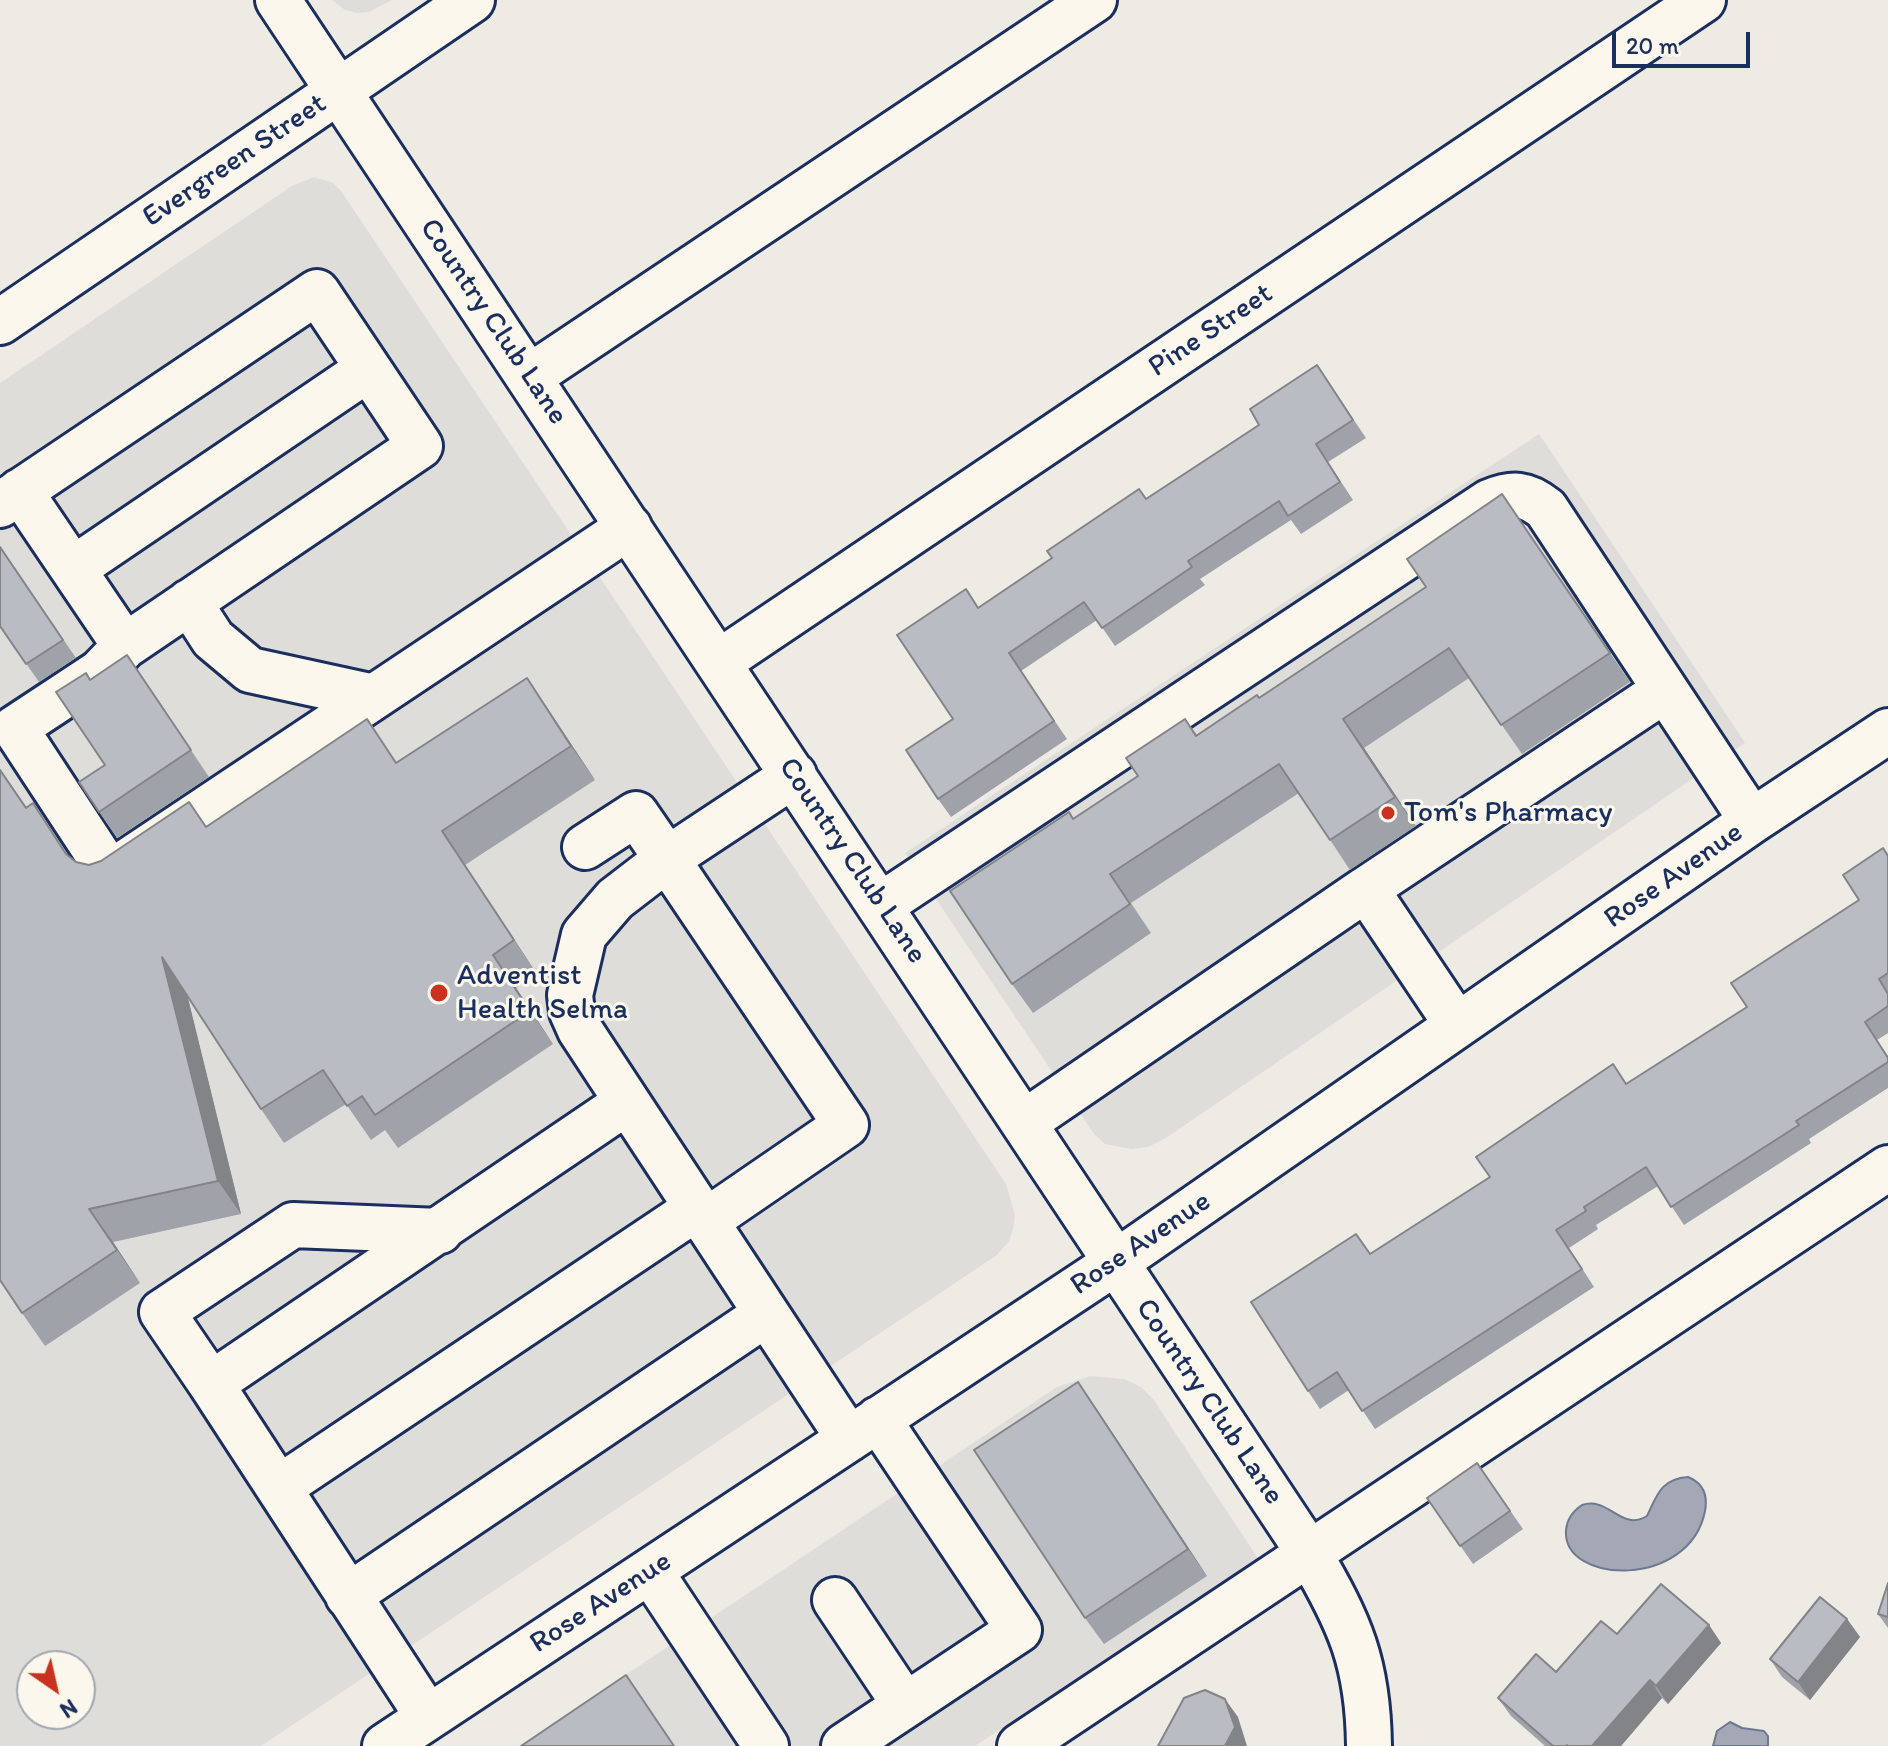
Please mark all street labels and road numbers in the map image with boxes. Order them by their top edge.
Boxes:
street label: Evergreen Street [136,86,334,236]
street label: Country Club Lane [411,212,575,432]
street label: Pine Street [1142,276,1280,386]
street label: Country Club Lane [770,751,934,971]
street label: Rose Avenue [1598,815,1750,937]
street label: Rose Avenue [1064,1184,1218,1304]
street label: Country Club Lane [1127,1292,1291,1512]
street label: Rose Avenue [523,1544,679,1662]

